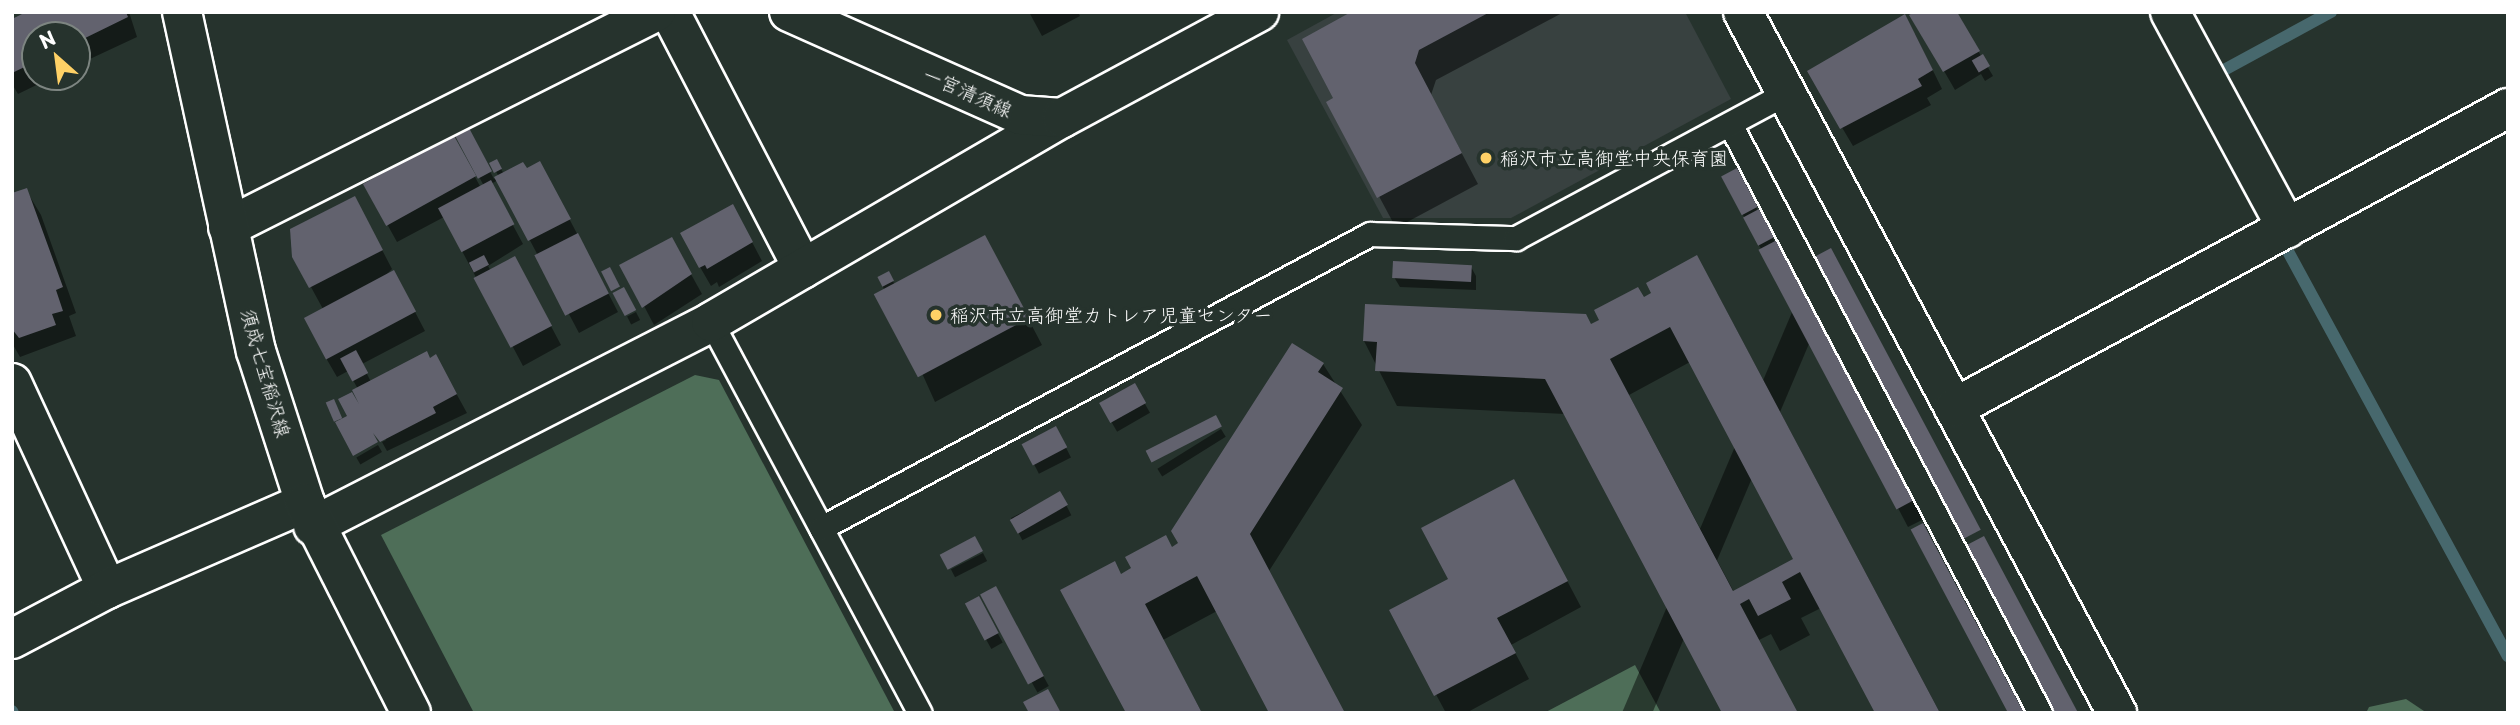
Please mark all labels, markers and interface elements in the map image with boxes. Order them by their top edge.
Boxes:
north arrow [21,21,91,91]
text: N [34,23,60,55]
street label: 一宮清須線 [920,62,1016,122]
place label: 稲沢市立高御堂中央保育園 [1500,147,1728,169]
marker: 稲沢市立高御堂中央保育園 [1478,150,1494,166]
place label: 稲沢市立高御堂カトレア児童センター [950,304,1273,326]
street label: 須成七宝稲沢線 [237,306,295,440]
marker: 稲沢市立高御堂カトレア児童センター [928,307,944,323]

